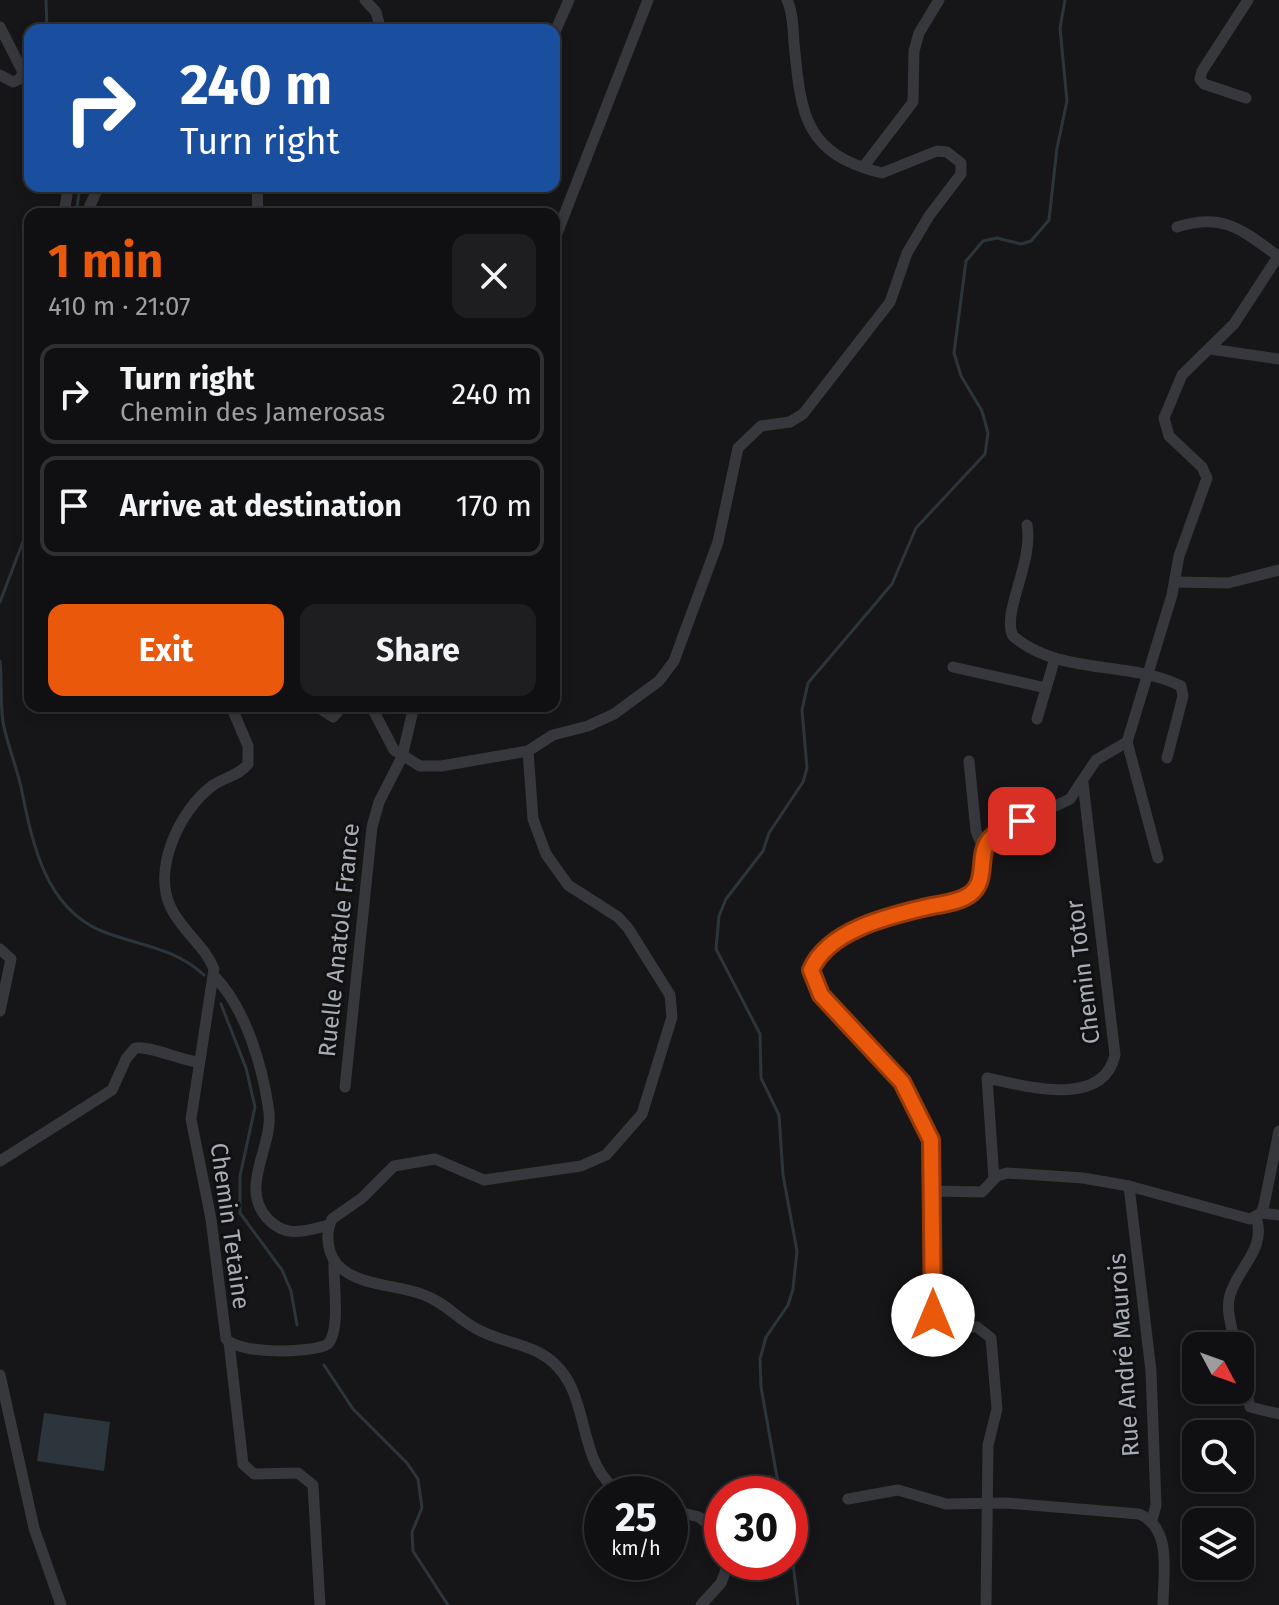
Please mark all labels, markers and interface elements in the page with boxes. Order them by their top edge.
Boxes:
text: 240 m [180,52,332,119]
icon: right [48,56,152,160]
text: Turn right [180,120,340,164]
text: 1 min [48,232,163,290]
button: close [452,234,536,318]
text: 410 m · 21:07 [48,291,191,322]
text: Turn right [120,361,255,397]
icon: right [52,372,96,416]
text: 240 m [452,376,532,412]
text: Chemin des Jamerosas [120,397,385,428]
icon: arrive [52,484,96,528]
text: Arrive at destination [120,488,402,524]
text: 170 m [456,488,532,524]
button: Exit [48,604,284,696]
button: Share [300,604,536,696]
pin [988,787,1056,855]
icon: arrive [1000,799,1044,843]
street label: Ruelle Anatole France [313,822,365,1058]
street label: Chemin Totor [1060,898,1106,1046]
street label: Chemin Tetaine [204,1141,256,1311]
street label: Rue André Maurois [1103,1252,1145,1458]
position arrow [891,1273,975,1357]
north arrow [1182,1332,1254,1404]
map controls [1182,1332,1254,1580]
button: search [1182,1420,1254,1492]
speed limit sign: 30 [704,1476,808,1580]
text: 25 [615,1494,657,1542]
button: layers [1182,1508,1254,1580]
text: km/h [611,1536,661,1560]

